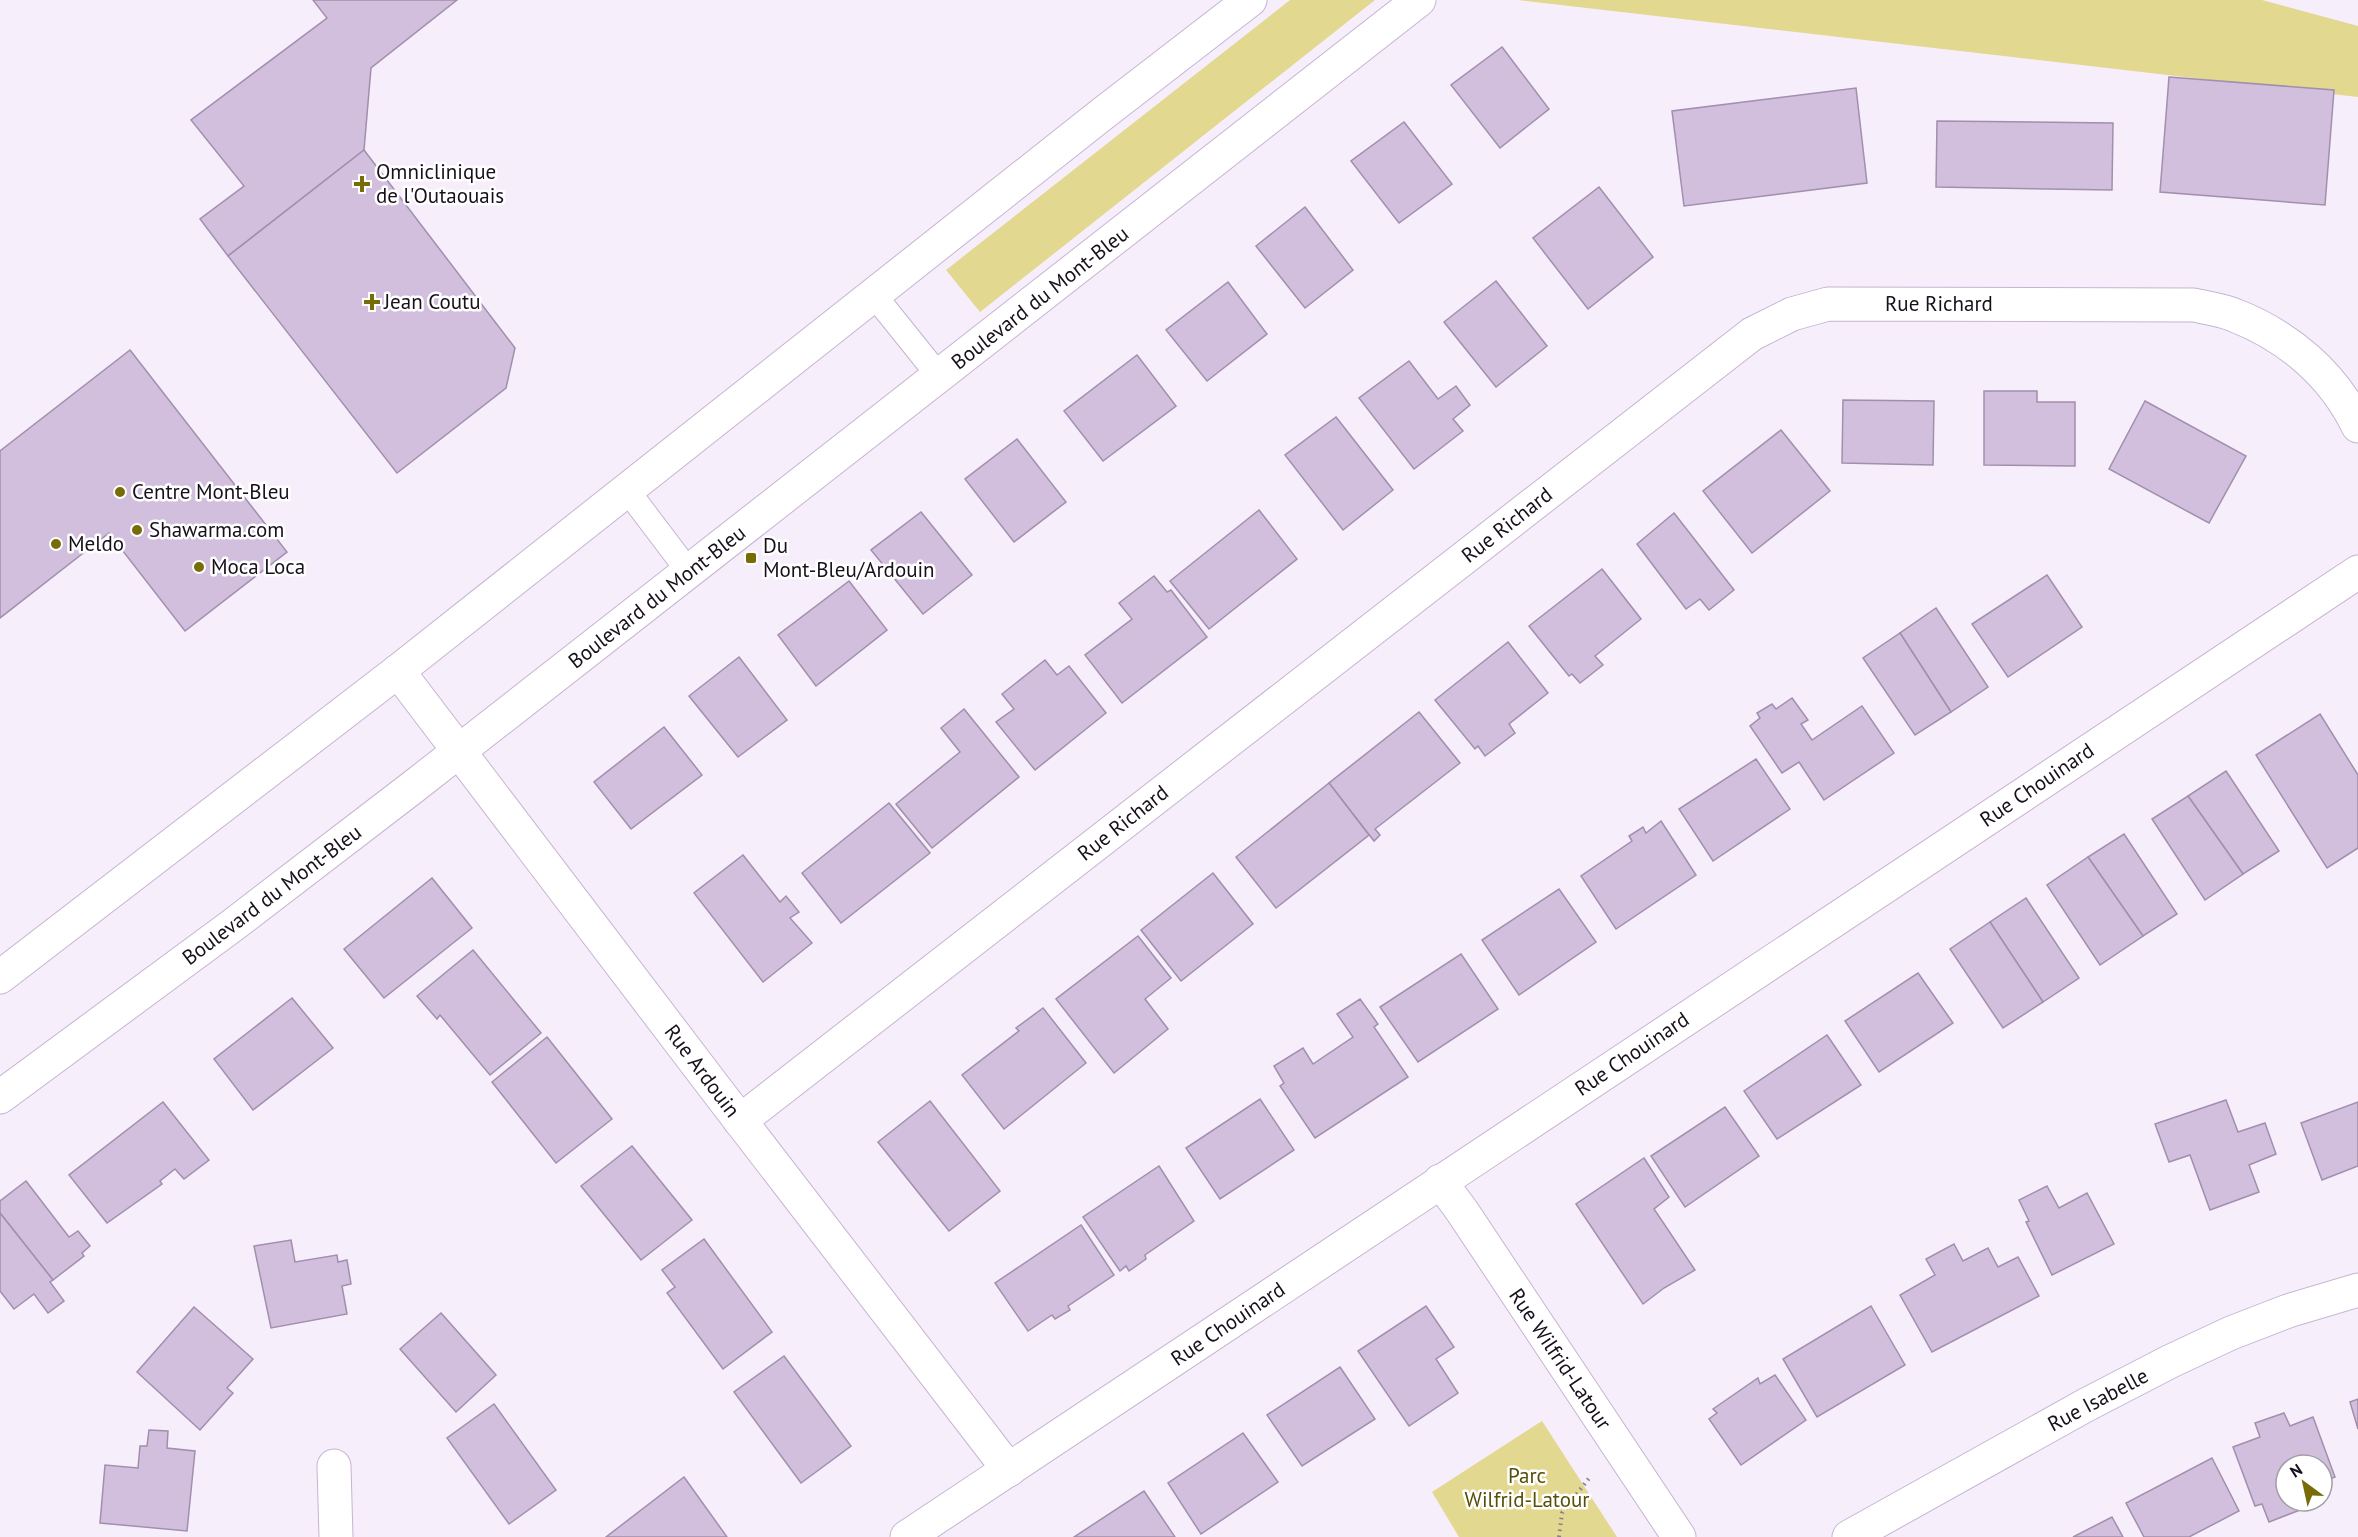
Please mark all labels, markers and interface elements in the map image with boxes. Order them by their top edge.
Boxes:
place label: Omniclinique de l'Outaouais [376,158,504,209]
marker: Omniclinique de l'Outaouais [353,175,371,193]
street label: Boulevard du Mont-Bleu [946,220,1134,375]
place label: Jean Coutu [383,288,481,315]
street label: Rue Richard [1885,290,1993,317]
marker: Jean Coutu [365,295,379,309]
place label: Centre Mont-Bleu [132,478,290,505]
street label: Rue Richard [1456,481,1557,568]
marker: Centre Mont-Bleu [113,485,127,499]
place label: Shawarma.com [149,516,284,543]
street label: Boulevard du Mont-Bleu [563,519,751,674]
marker: Shawarma.com [130,523,144,537]
place label: Meldo [68,530,124,557]
place label: Du Mont-Bleu/Ardouin [763,532,935,583]
marker: Meldo [49,537,63,551]
marker: Du Mont-Bleu/Ardouin [744,551,758,565]
place label: Moca Loca [211,553,305,580]
marker: Moca Loca [192,560,206,574]
street label: Rue Chouinard [1974,737,2099,833]
street label: Rue Richard [1072,779,1173,866]
street label: Boulevard du Mont-Bleu [177,818,367,971]
street label: Rue Chouinard [1569,1006,1694,1102]
street label: Rue Ardouin [659,1019,746,1123]
street label: Rue Chouinard [1165,1276,1290,1372]
street label: Rue Wilfrid-Latour [1503,1283,1618,1434]
street label: Rue Isabelle [2043,1362,2153,1437]
north arrow [2274,1453,2334,1513]
text: N [2286,1459,2306,1482]
park label: Parc Wilfrid-Latour [1465,1462,1589,1513]

